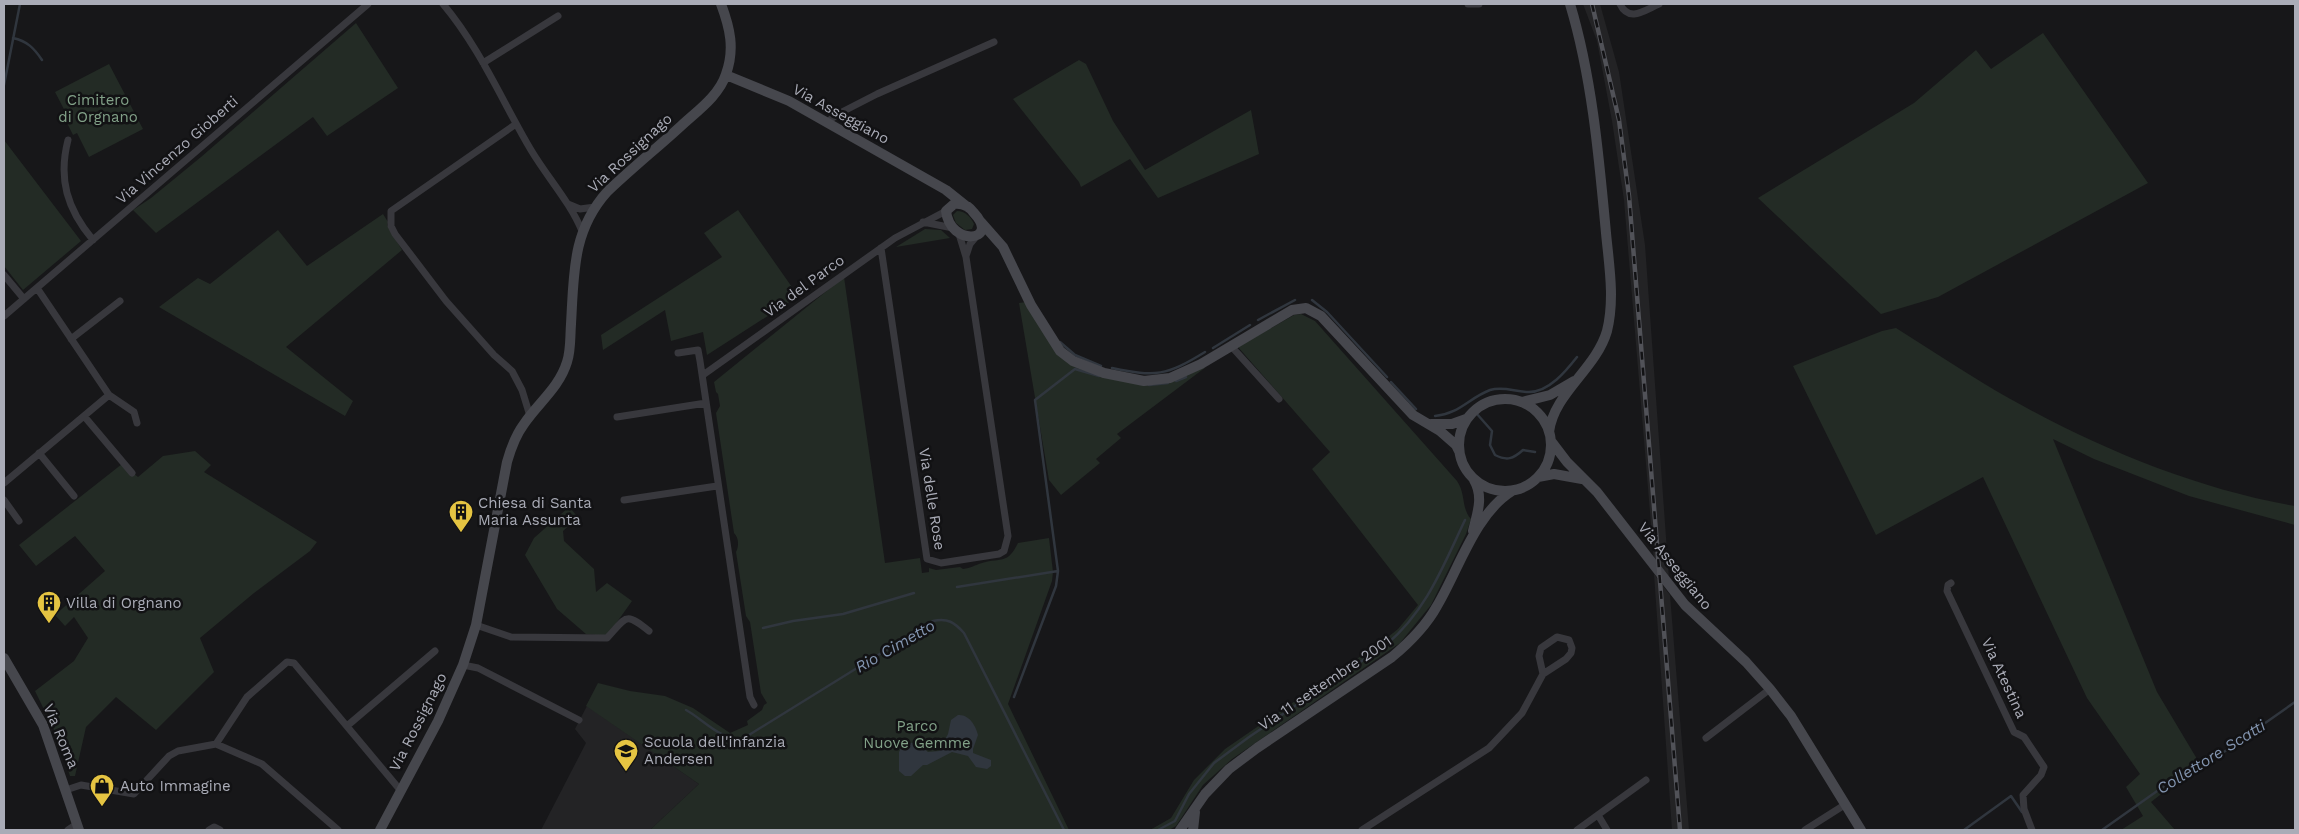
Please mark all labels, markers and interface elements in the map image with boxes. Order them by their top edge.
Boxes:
street label: Via Asseggiano [790,80,892,148]
park label: Cimitero di Orgnano [58,91,138,126]
street label: Via Vincenzo Gioberti [112,92,242,208]
street label: Via Rossignago [584,110,676,196]
street label: Via del Parco [760,251,848,321]
street label: Via delle Rose [915,447,949,551]
place label: Chiesa di Santa Maria Assunta [478,494,592,529]
building icon: Chiesa di Santa Maria Assunta [448,499,474,533]
street label: Via Asseggiano [1634,519,1716,613]
building icon: Villa di Orgnano [36,590,62,624]
place label: Villa di Orgnano [66,594,182,612]
water label: Rio Cimetto [852,616,938,676]
street label: Via 11 settembre 2001 [1255,632,1395,734]
street label: Via Atestina [1978,635,2031,722]
street label: Via Rossignago [385,670,451,774]
street label: Via Roma [39,701,83,771]
water label: Collettore Scatti [2153,715,2270,798]
park label: Parco Nuove Gemme [863,717,971,752]
place label: Scuola dell'infanzia Andersen [644,733,786,768]
school or university icon: Scuola dell'infanzia Andersen [613,738,639,772]
shop icon: Auto Immagine [89,773,115,807]
place label: Auto Immagine [120,777,231,795]

